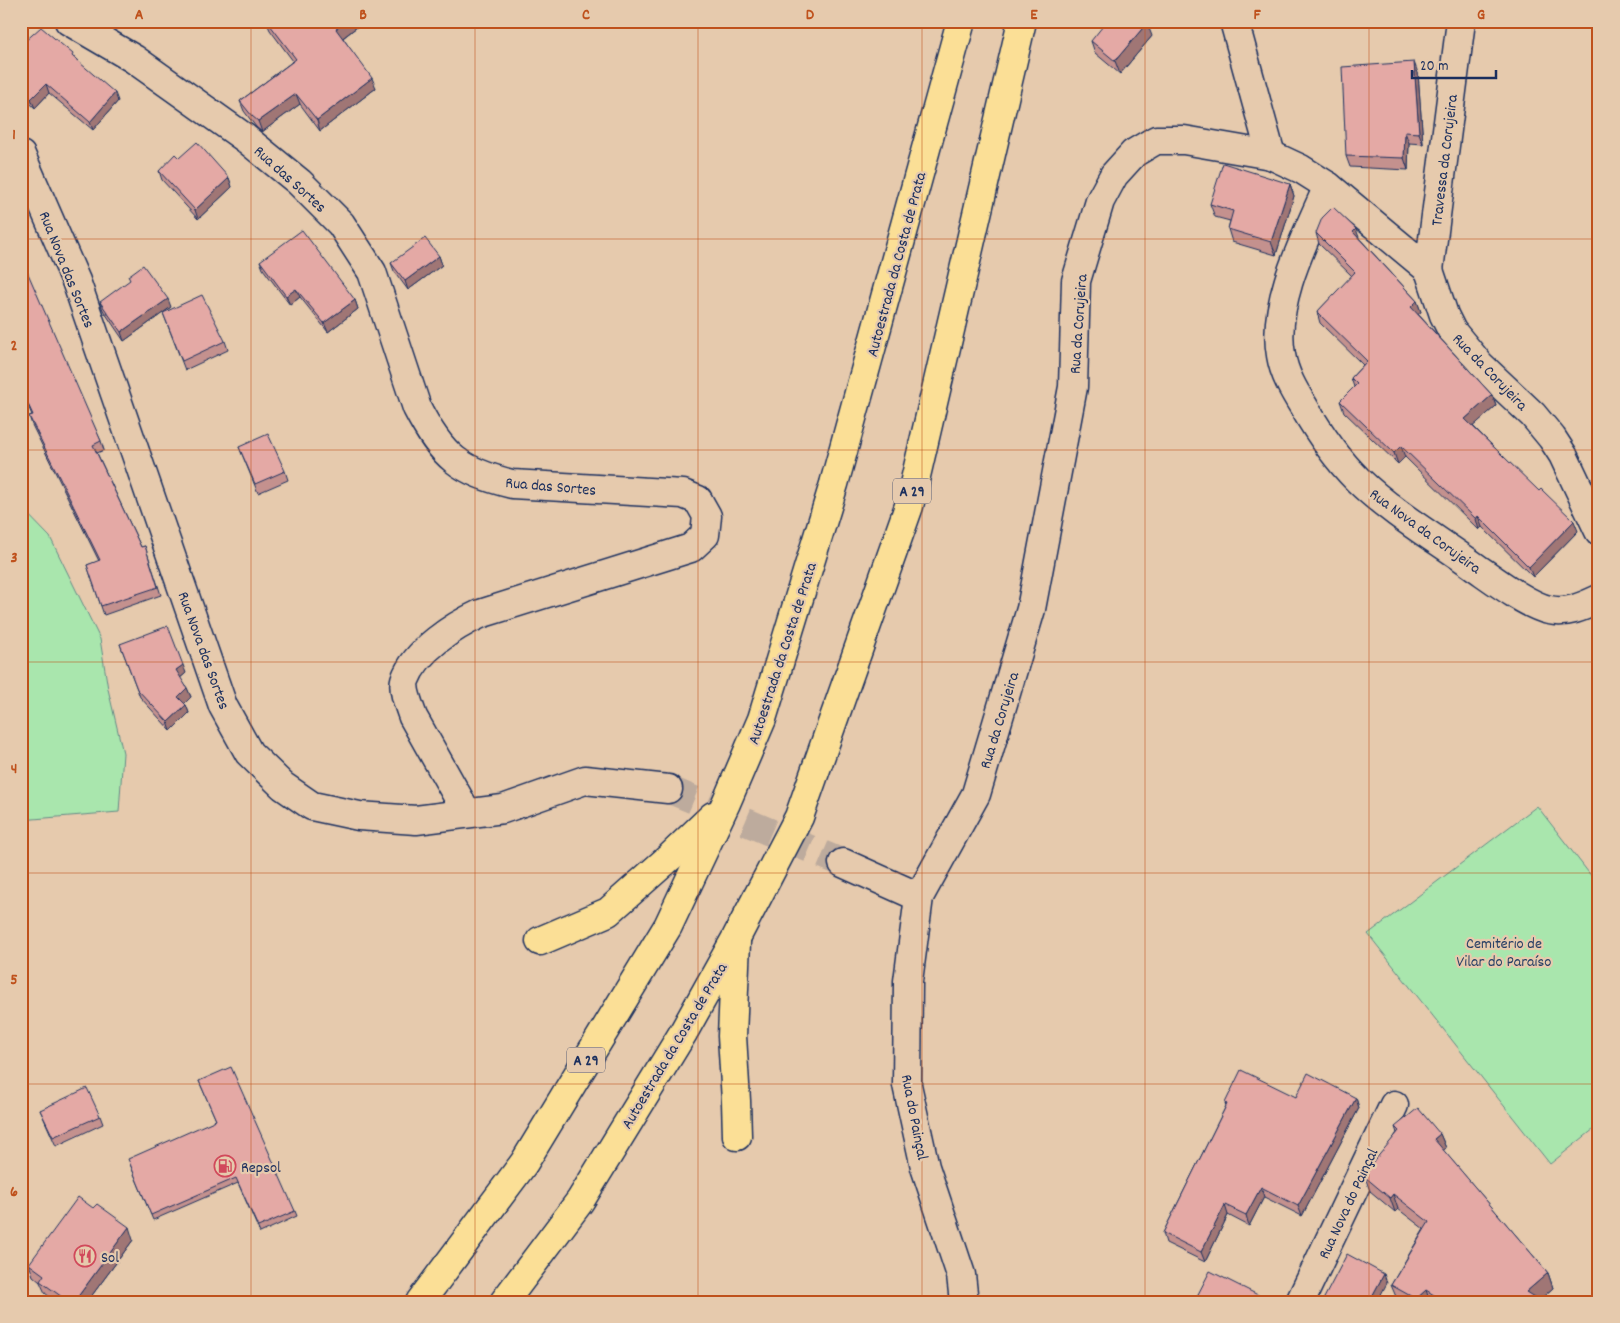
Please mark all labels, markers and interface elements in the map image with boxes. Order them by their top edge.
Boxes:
text: A [135,4,144,27]
text: B [359,4,367,27]
text: C [582,4,590,27]
text: D [806,4,815,27]
text: E [1030,4,1038,27]
text: F [1253,4,1261,27]
text: G [1477,4,1485,27]
scale bar [1412,48,1496,80]
text: 20 m [1420,56,1448,78]
street label: Travessa da Corujeira [1426,93,1465,227]
text: 1 [12,124,16,147]
street label: Rua das Sortes [248,141,331,219]
street label: Autoestrada da Costa de Prata [862,169,933,360]
street label: Rua Nova das Sortes [32,208,100,332]
street label: Rua da Corujeira [1065,273,1094,375]
street label: Rua da Corujeira [1446,329,1533,417]
text: 2 [11,335,18,358]
street label: Rua das Sortes [504,472,597,503]
road number: A 29 [893,478,931,504]
street label: Rua Nova da Corujeira [1364,484,1485,581]
text: 3 [10,547,18,570]
street label: Autoestrada da Costa de Prata [743,559,824,748]
street label: Rua Nova das Sortes [171,589,235,713]
street label: Rua da Corujeira [975,669,1026,772]
text: 4 [11,758,17,781]
park label: Cemitério de Vilar do Paraíso [1457,933,1551,974]
street label: Autoestrada da Costa de Prata [616,958,734,1134]
text: 5 [10,969,18,992]
road number: A 29 [567,1048,605,1072]
street label: Rua do Painçal [894,1073,933,1163]
street label: Rua Nova do Painçal [1314,1145,1385,1263]
fuel station icon: Repsol [213,1154,237,1178]
place label: Repsol [241,1157,281,1180]
text: 6 [10,1181,18,1204]
restaurant icon: Sol [73,1244,97,1268]
place label: Sol [101,1247,119,1270]

